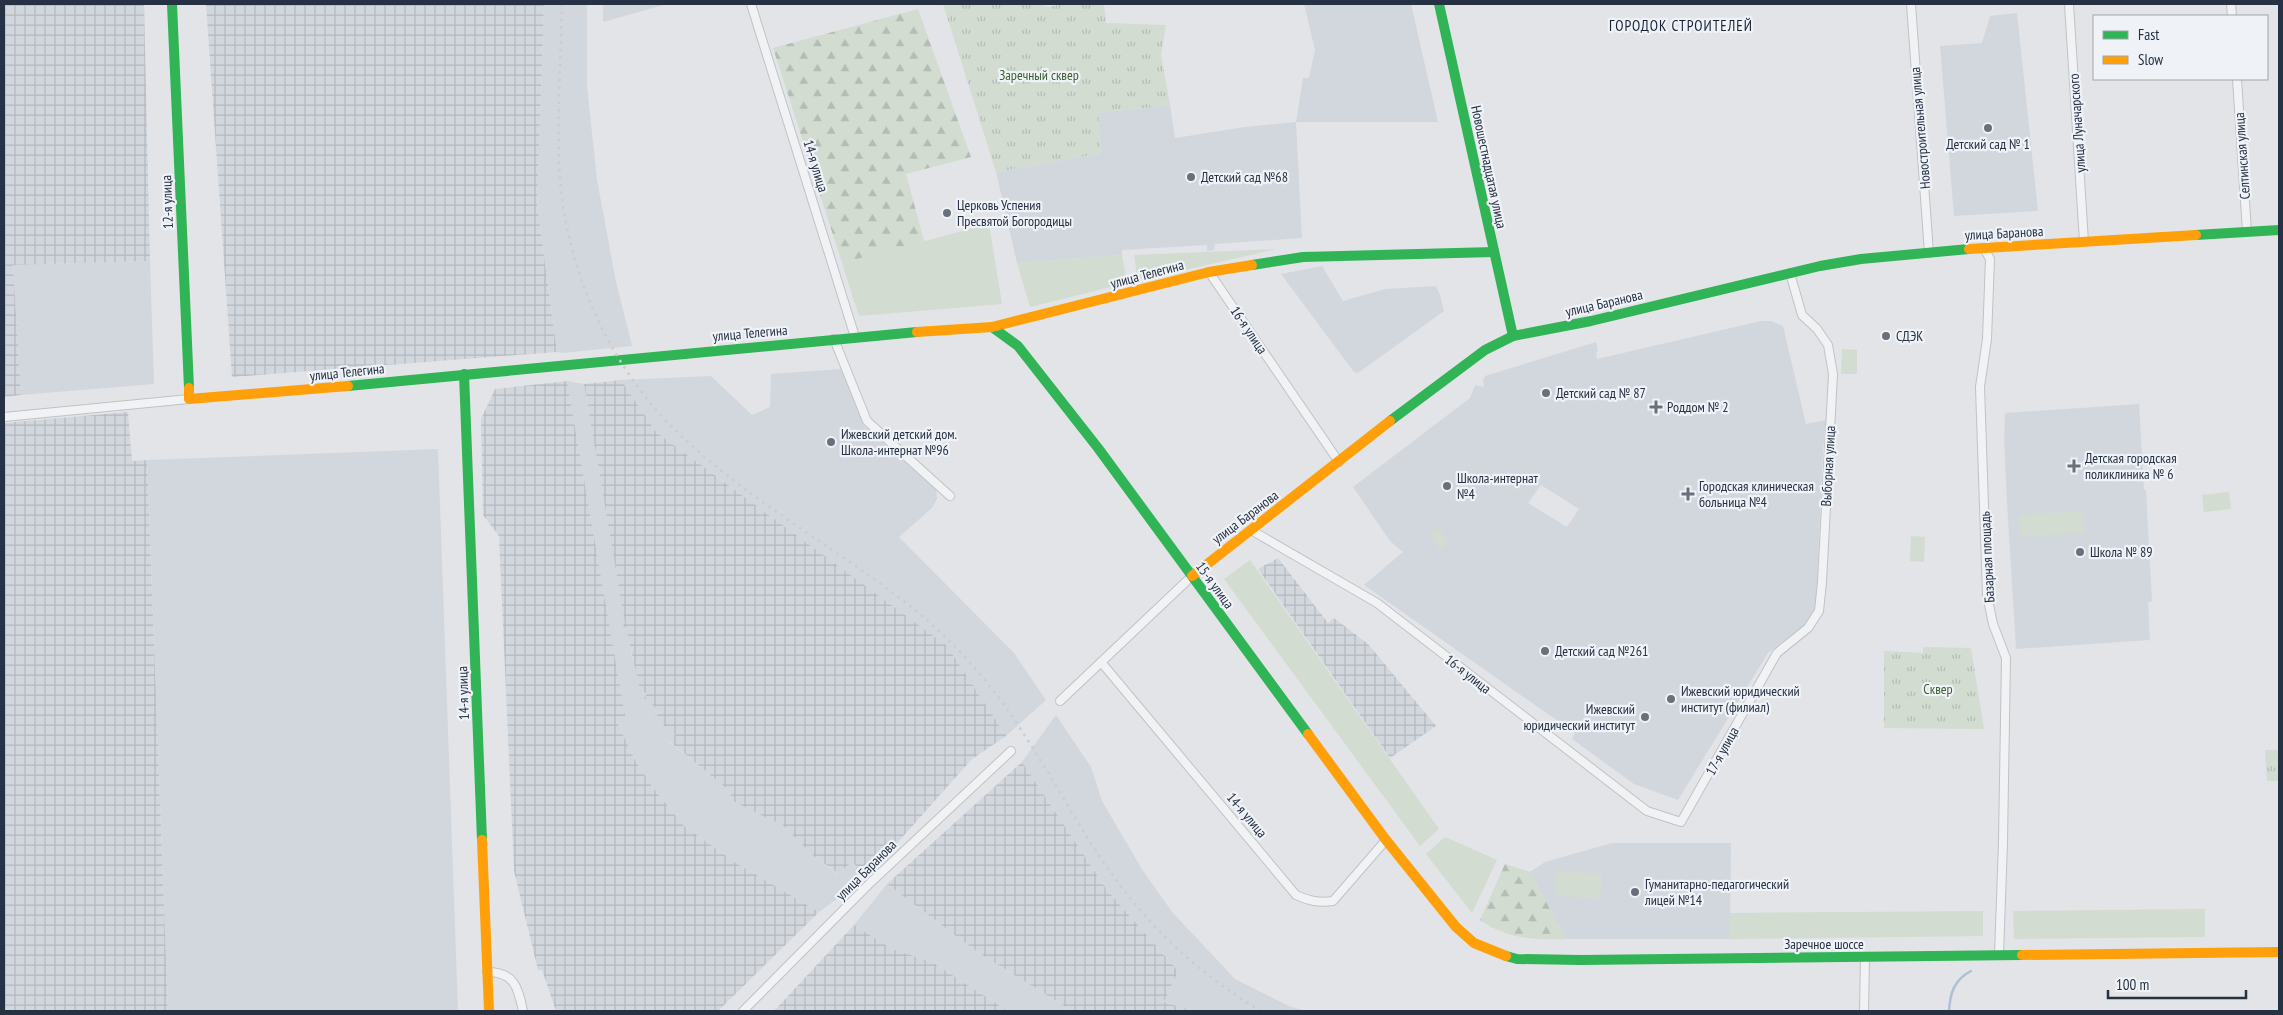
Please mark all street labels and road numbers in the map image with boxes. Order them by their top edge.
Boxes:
street label: Новостроительная улица [1906,66,1934,190]
street label: улица Луначарского [2065,73,2089,173]
street label: Новошестнадцатая улица [1467,104,1511,230]
street label: Селтинская улица [2230,112,2254,200]
street label: 14-я улица [800,138,832,194]
street label: 12-я улица [157,175,177,229]
street label: улица Баранова [1964,222,2044,244]
street label: улица Телегина [1108,256,1186,292]
street label: улица Баранова [1564,285,1644,321]
street label: 16-я улица [1227,303,1271,357]
street label: улица Телегина [712,321,788,345]
street label: улица Телегина [309,359,385,385]
street label: Выборная улица [1817,425,1839,507]
street label: улица Баранова [1208,486,1282,548]
street label: Базарная площадь [1976,511,1998,603]
street label: 15-я улица [1192,558,1238,612]
street label: 16-я улица [1441,650,1495,698]
street label: 14-я улица [453,666,473,720]
street label: 17-я улица [1701,723,1743,779]
street label: 14-я улица [1223,789,1271,841]
street label: улица Баранова [832,836,900,904]
street label: Заречное шоссе [1784,935,1864,953]

